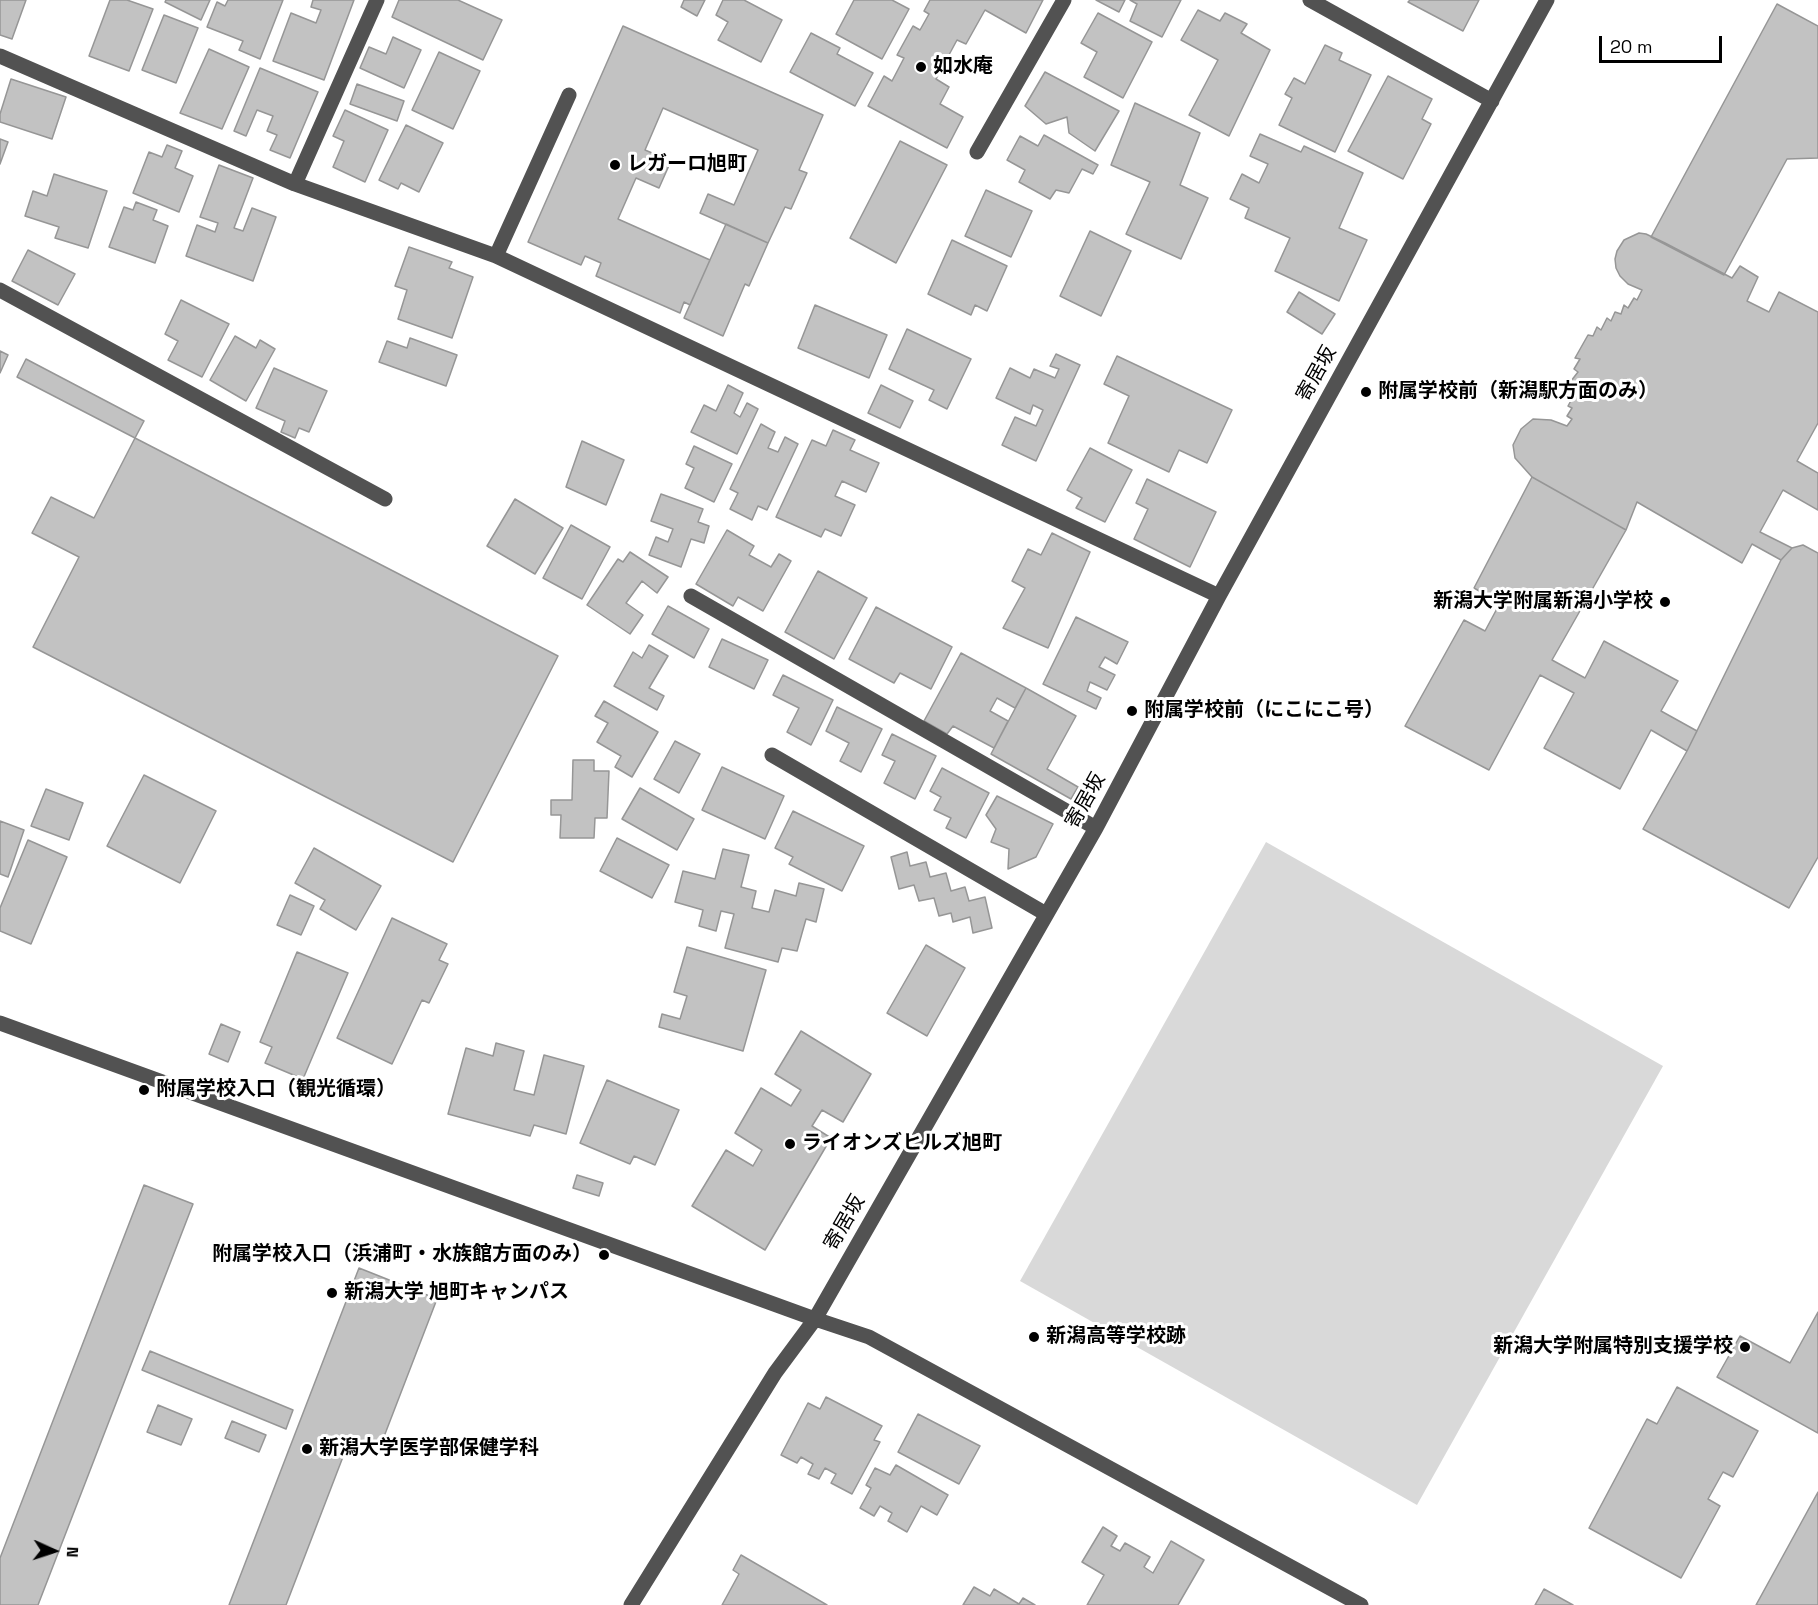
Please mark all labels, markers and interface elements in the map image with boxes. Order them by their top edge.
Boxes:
scale bar [1602,24,1725,62]
text: 20 m [1610,35,1653,58]
place label: 如水庵 [933,55,993,79]
marker: 如水庵 [914,60,928,74]
place label: レガーロ旭町 [627,153,747,177]
marker: レガーロ旭町 [608,158,622,172]
street label: 寄居坂 [1292,342,1342,406]
place label: 附属学校前（新潟駅方面のみ） [1378,380,1658,404]
marker: 附属学校前（新潟駅方面のみ） [1359,385,1373,399]
place label: 新潟大学附属新潟小学校 [1433,590,1653,614]
marker: 新潟大学附属新潟小学校 [1658,595,1672,609]
place label: 附属学校前（にこにこ号） [1144,699,1384,723]
marker: 附属学校前（にこにこ号） [1125,704,1139,718]
street label: 寄居坂 [1061,769,1111,833]
place label: 附属学校入口（観光循環） [156,1078,396,1102]
marker: 附属学校入口（観光循環） [137,1083,151,1097]
place label: ライオンズヒルズ旭町 [802,1132,1002,1156]
marker: ライオンズヒルズ旭町 [783,1137,797,1151]
street label: 寄居坂 [820,1191,870,1255]
place label: 附属学校入口（浜浦町・水族館方面のみ） [212,1243,592,1267]
marker: 附属学校入口（浜浦町・水族館方面のみ） [597,1248,611,1262]
place label: 新潟大学 旭町キャンパス [344,1281,569,1305]
marker: 新潟大学 旭町キャンパス [325,1286,339,1300]
place label: 新潟高等学校跡 [1046,1325,1186,1349]
marker: 新潟高等学校跡 [1027,1330,1041,1344]
place label: 新潟大学附属特別支援学校 [1493,1335,1733,1359]
marker: 新潟大学附属特別支援学校 [1738,1340,1752,1354]
place label: 新潟大学医学部保健学科 [319,1437,539,1461]
marker: 新潟大学医学部保健学科 [300,1442,314,1456]
north arrow [24,1521,84,1581]
text: N [62,1546,83,1558]

